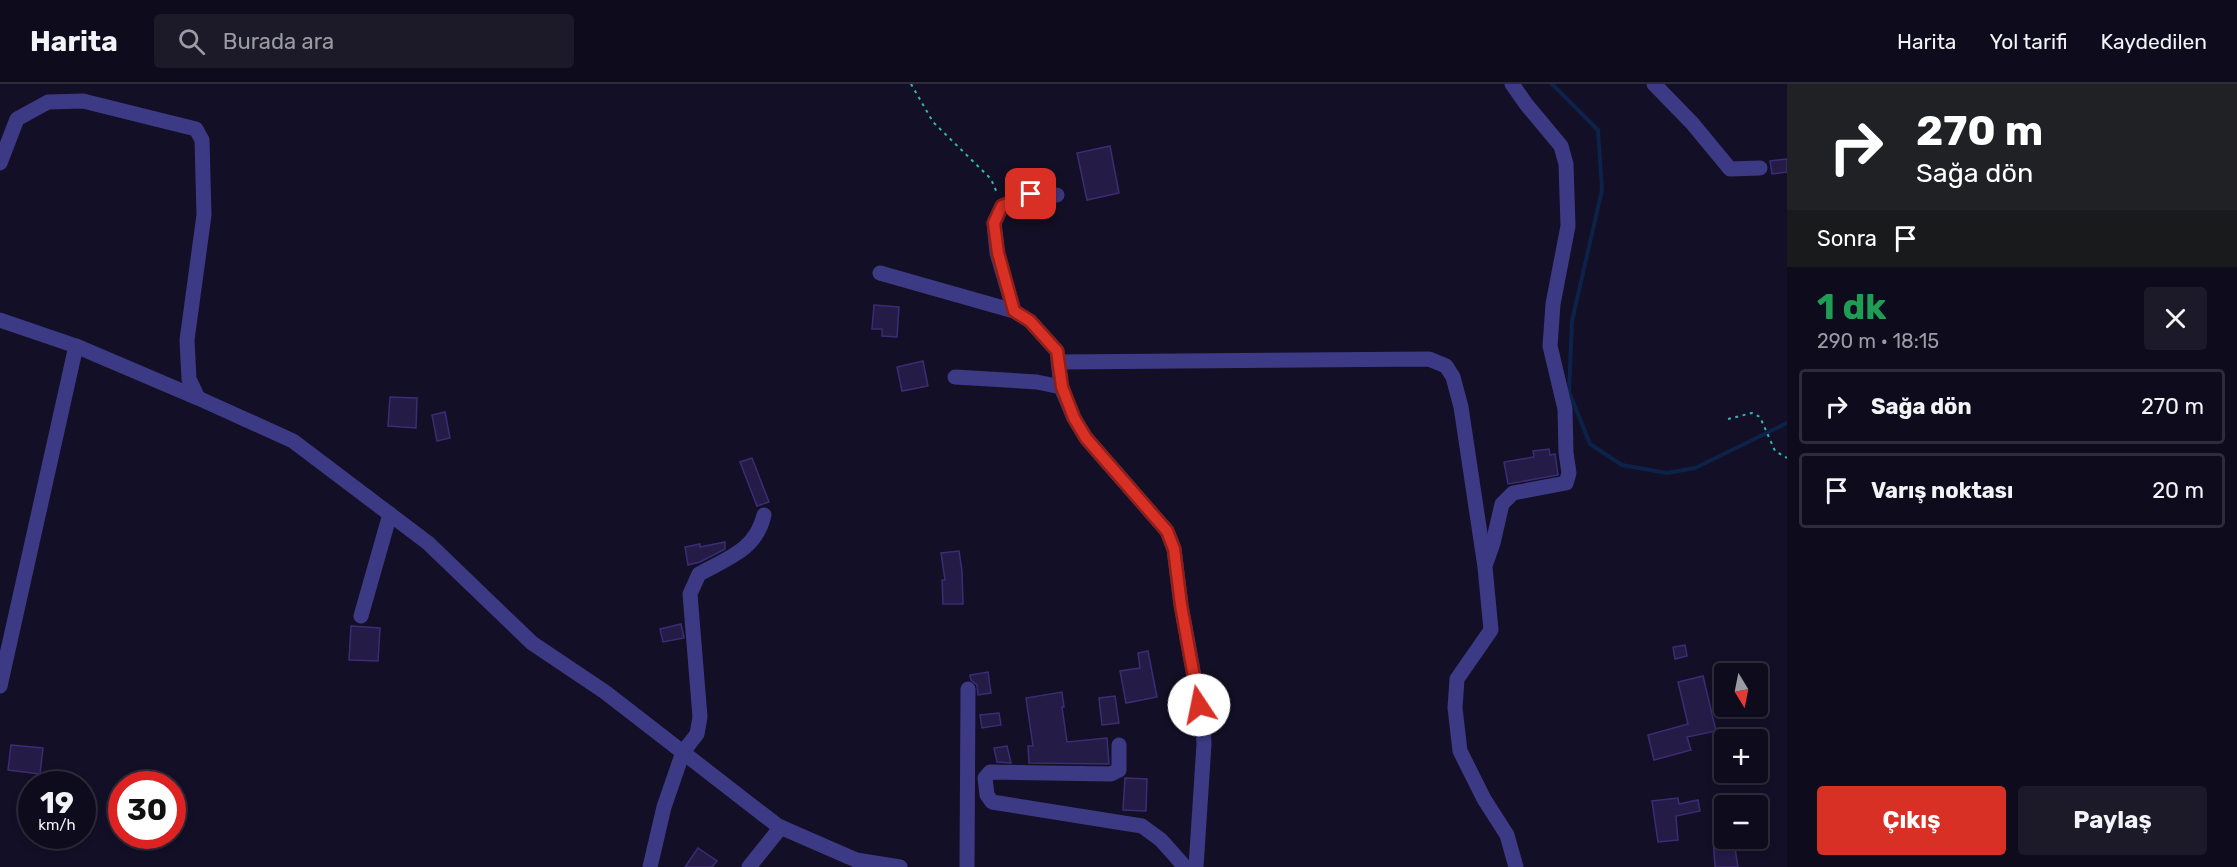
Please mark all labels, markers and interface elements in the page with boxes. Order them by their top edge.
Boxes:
search box [154,14,574,68]
text: Harita [30,25,118,58]
icon: search [175,25,208,58]
text: Burada ara [223,28,334,55]
text: Harita [1897,29,1956,54]
text: Yol tarifi [1989,29,2068,54]
text: Kaydedilen [2101,29,2207,54]
text: 270 m [1916,106,2043,156]
icon: right [1817,108,1895,186]
text: Sağa dön [1916,157,2033,189]
pin [1005,168,1056,219]
icon: arrive [1014,177,1047,210]
icon: arrive [1889,222,1922,255]
text: Sonra [1817,225,1877,252]
text: 1 dk [1817,285,1886,328]
button: close [2144,287,2207,350]
text: 290 m · 18:15 [1817,329,1939,353]
icon: right [1820,390,1853,423]
text: Sağa dön [1871,393,1972,420]
text: 270 m [2141,393,2204,420]
icon: arrive [1820,474,1853,507]
text: Varış noktası [1871,477,2013,504]
text: 20 m [2152,477,2204,504]
north arrow [1714,663,1768,717]
map controls [1714,663,1768,849]
position arrow [1167,673,1231,737]
button: + [1714,729,1768,783]
speed limit sign: 30 [108,771,186,849]
text: 19 [40,785,74,821]
button: Çıkış [1817,786,2006,855]
button: Paylaş [2018,786,2207,855]
button: − [1714,795,1768,849]
text: km/h [38,816,76,834]

